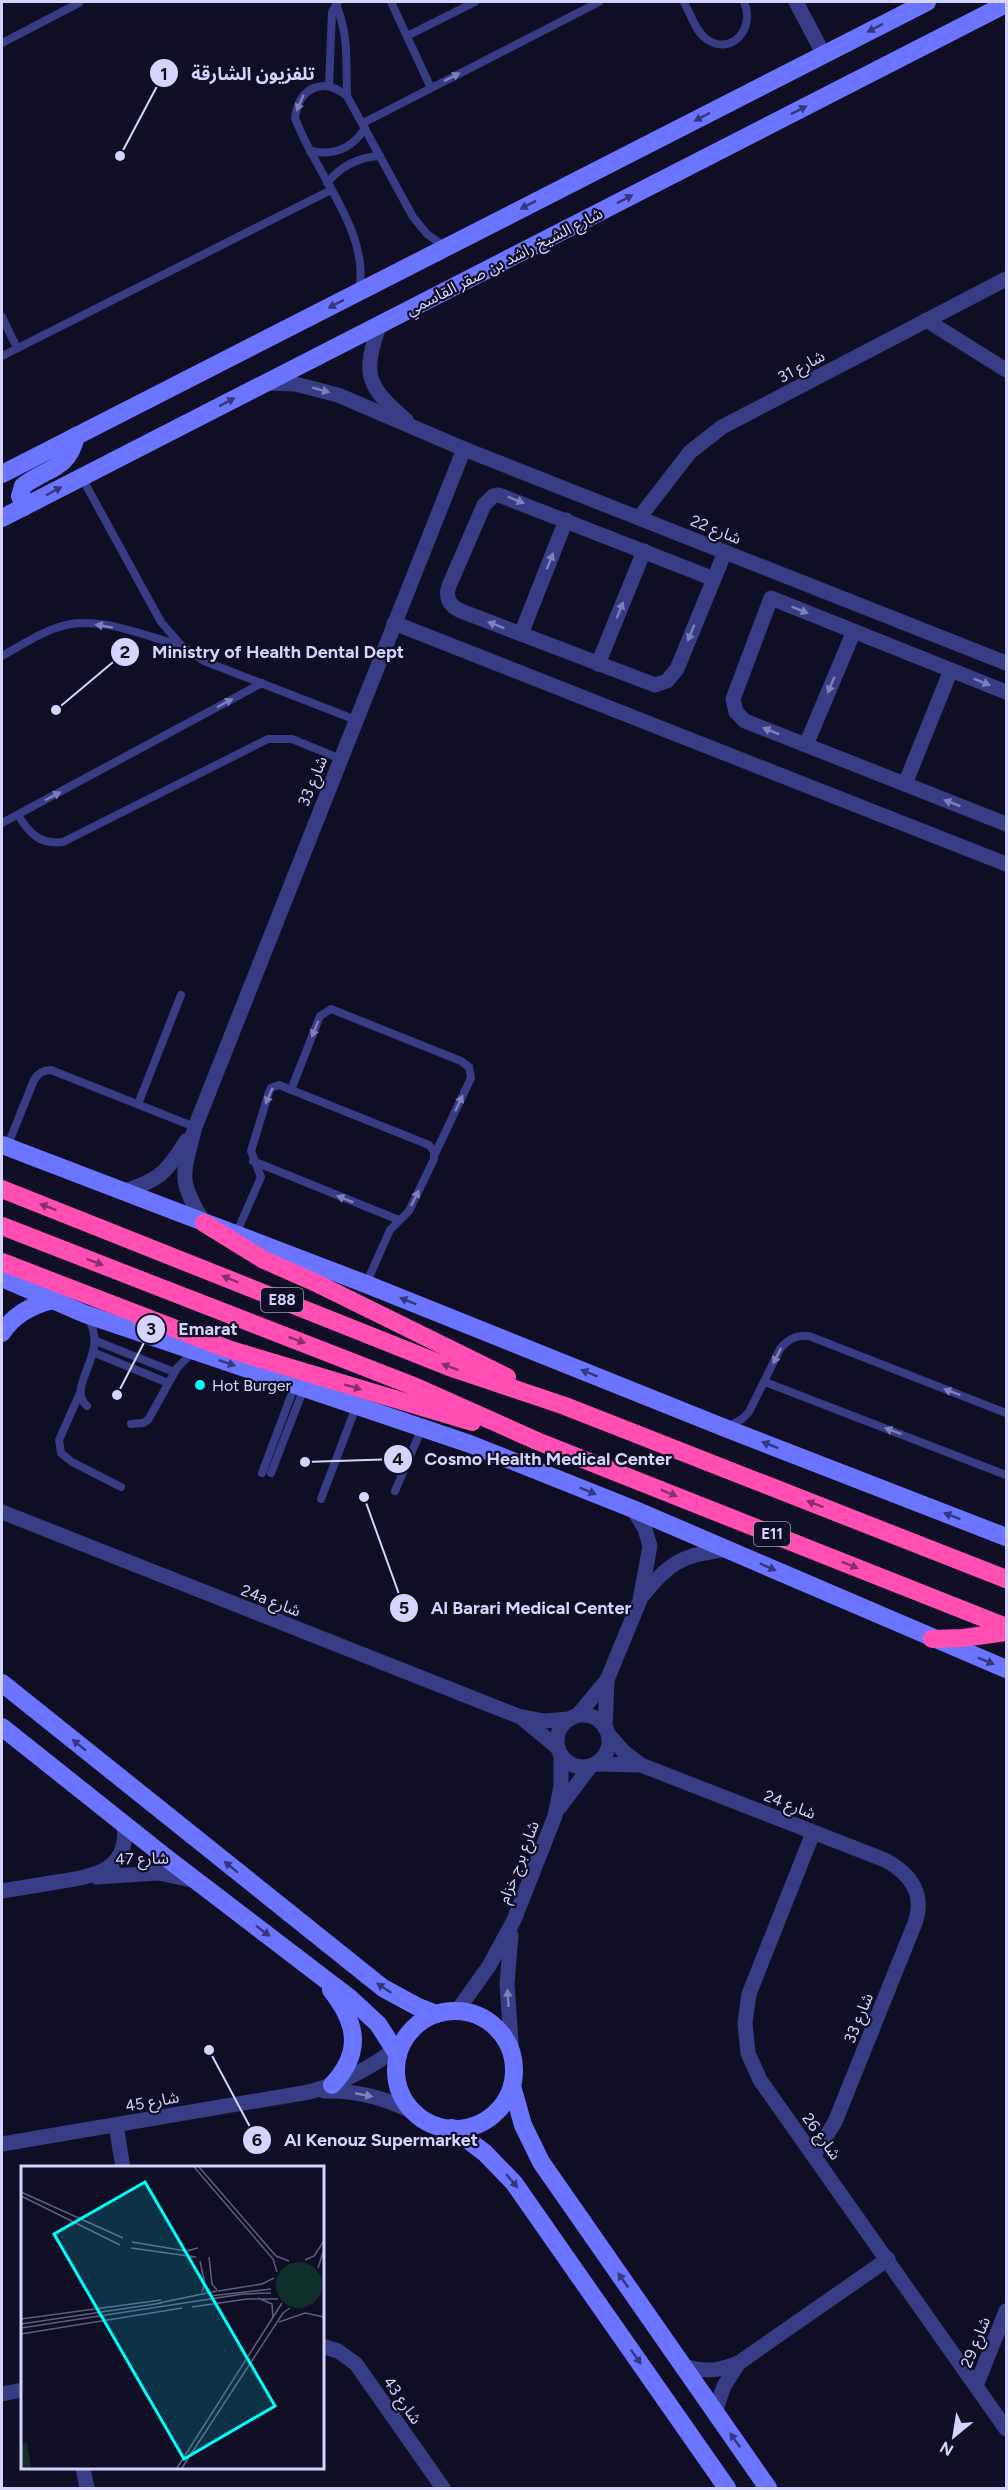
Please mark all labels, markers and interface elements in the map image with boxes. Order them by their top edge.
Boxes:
one-way arrow [867,24,884,33]
callout: تلفزيون الشارقة [149,55,327,91]
text: 1 [160,63,168,85]
text: تلفزيون الشارقة [191,63,315,85]
one-way arrow [443,72,460,82]
one-way arrow [295,95,305,113]
one-way arrow [791,105,808,115]
one-way arrow [693,112,710,122]
one-way arrow [617,194,634,204]
one-way arrow [519,200,536,210]
street label: شارع الشيخ راشد بن صقر القاسمي [403,203,607,322]
one-way arrow [327,299,345,309]
street label: شارع 31 [775,346,829,389]
one-way arrow [313,386,331,395]
one-way arrow [218,397,235,406]
one-way arrow [45,486,62,496]
one-way arrow [507,495,525,505]
street label: شارع 22 [687,511,744,551]
one-way arrow [545,551,555,569]
one-way arrow [616,601,625,619]
one-way arrow [792,605,810,615]
one-way arrow [487,620,505,629]
one-way arrow [94,621,113,630]
one-way arrow [686,625,696,643]
callout: Ministry of Health Dental Dept [110,634,416,670]
text: 2 [120,641,130,663]
text: Ministry of Health Dental Dept [152,641,404,663]
one-way arrow [826,676,835,694]
one-way arrow [973,677,991,687]
one-way arrow [217,698,234,708]
one-way arrow [761,726,779,736]
street label: شارع 33 [294,753,334,810]
one-way arrow [45,791,62,801]
one-way arrow [943,798,961,807]
one-way arrow [310,1020,319,1038]
one-way arrow [264,1087,274,1105]
one-way arrow [455,1094,464,1111]
one-way arrow [411,1189,420,1206]
one-way arrow [335,1193,353,1203]
one-way arrow [39,1201,57,1211]
one-way arrow [87,1257,105,1267]
one-way arrow [220,1274,238,1284]
road number: E88 [261,1288,303,1312]
one-way arrow [399,1296,417,1305]
callout: Emarat [136,1311,250,1347]
text: 3 [146,1318,156,1340]
text: Emarat [178,1318,238,1340]
one-way arrow [288,1336,306,1346]
one-way arrow [772,1348,782,1365]
one-way arrow [218,1358,236,1368]
one-way arrow [440,1362,458,1372]
one-way arrow [580,1368,598,1377]
place label: Hot Burger [212,1376,292,1395]
marker: Hot Burger [193,1378,207,1392]
one-way arrow [344,1383,362,1392]
one-way arrow [943,1387,961,1396]
one-way arrow [884,1426,902,1435]
one-way arrow [761,1440,779,1450]
callout: Cosmo Health Medical Center [383,1441,684,1477]
text: 4 [392,1448,404,1470]
text: Cosmo Health Medical Center [424,1448,672,1470]
one-way arrow [580,1487,598,1497]
one-way arrow [660,1489,678,1498]
one-way arrow [806,1499,824,1508]
one-way arrow [943,1510,961,1520]
road number: E11 [754,1522,790,1546]
one-way arrow [842,1560,860,1570]
one-way arrow [759,1563,777,1572]
street label: 24a شارع [237,1580,303,1623]
callout: Al Barari Medical Center [389,1590,643,1626]
text: 5 [399,1597,409,1619]
text: Al Barari Medical Center [431,1597,631,1619]
one-way arrow [977,1656,995,1666]
one-way arrow [71,1738,87,1751]
street label: شارع 24 [760,1786,818,1826]
street label: شارع برج خزام [494,1818,546,1907]
street label: شارع 47 [115,1849,169,1871]
one-way arrow [224,1861,239,1873]
one-way arrow [255,1924,270,1936]
one-way arrow [376,1983,392,1994]
one-way arrow [503,1988,513,2007]
street label: شارع 33 [840,1990,880,2047]
street label: شارع 45 [124,2087,181,2119]
one-way arrow [354,2091,373,2100]
street label: شارع 26 [796,2109,845,2165]
callout: Al Kenouz Supermarket [242,2122,490,2158]
text: 6 [252,2129,262,2151]
text: Al Kenouz Supermarket [284,2129,478,2151]
inset map [21,2166,324,2469]
one-way arrow [505,2173,518,2189]
one-way arrow [617,2273,629,2289]
street label: شارع 29 [957,2314,997,2372]
one-way arrow [630,2349,641,2365]
street label: شارع 43 [377,2373,426,2429]
north arrow [924,2406,984,2466]
one-way arrow [729,2433,741,2449]
text: N [937,2437,957,2460]

